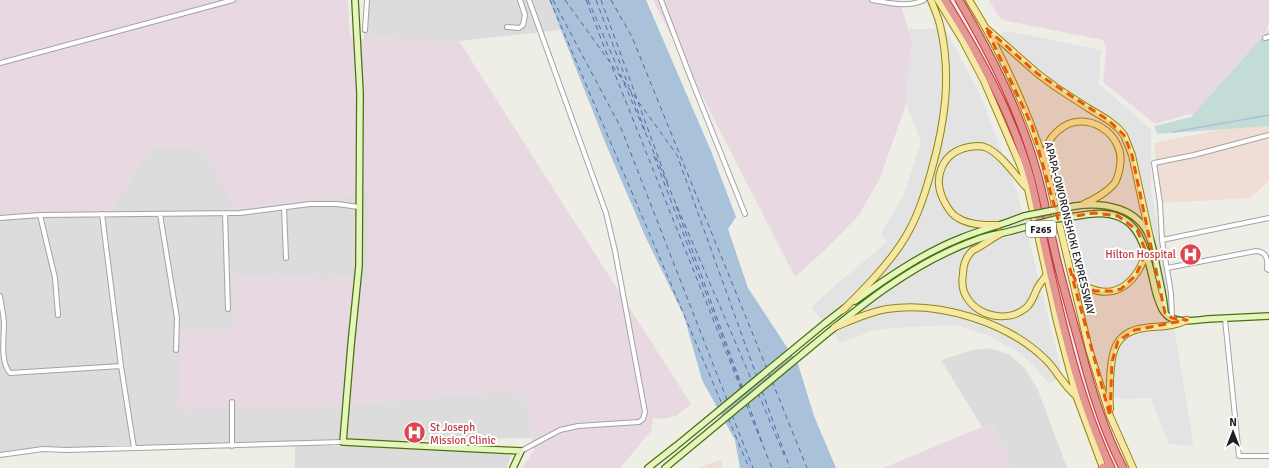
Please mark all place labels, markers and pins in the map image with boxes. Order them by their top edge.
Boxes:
hospital icon: Hilton Hospital [1178,241,1204,267]
place label: Hilton Hospital [1105,248,1176,261]
hospital icon: St Joseph Mission Clinic [402,420,428,446]
place label: St Joseph Mission Clinic [430,421,496,447]

